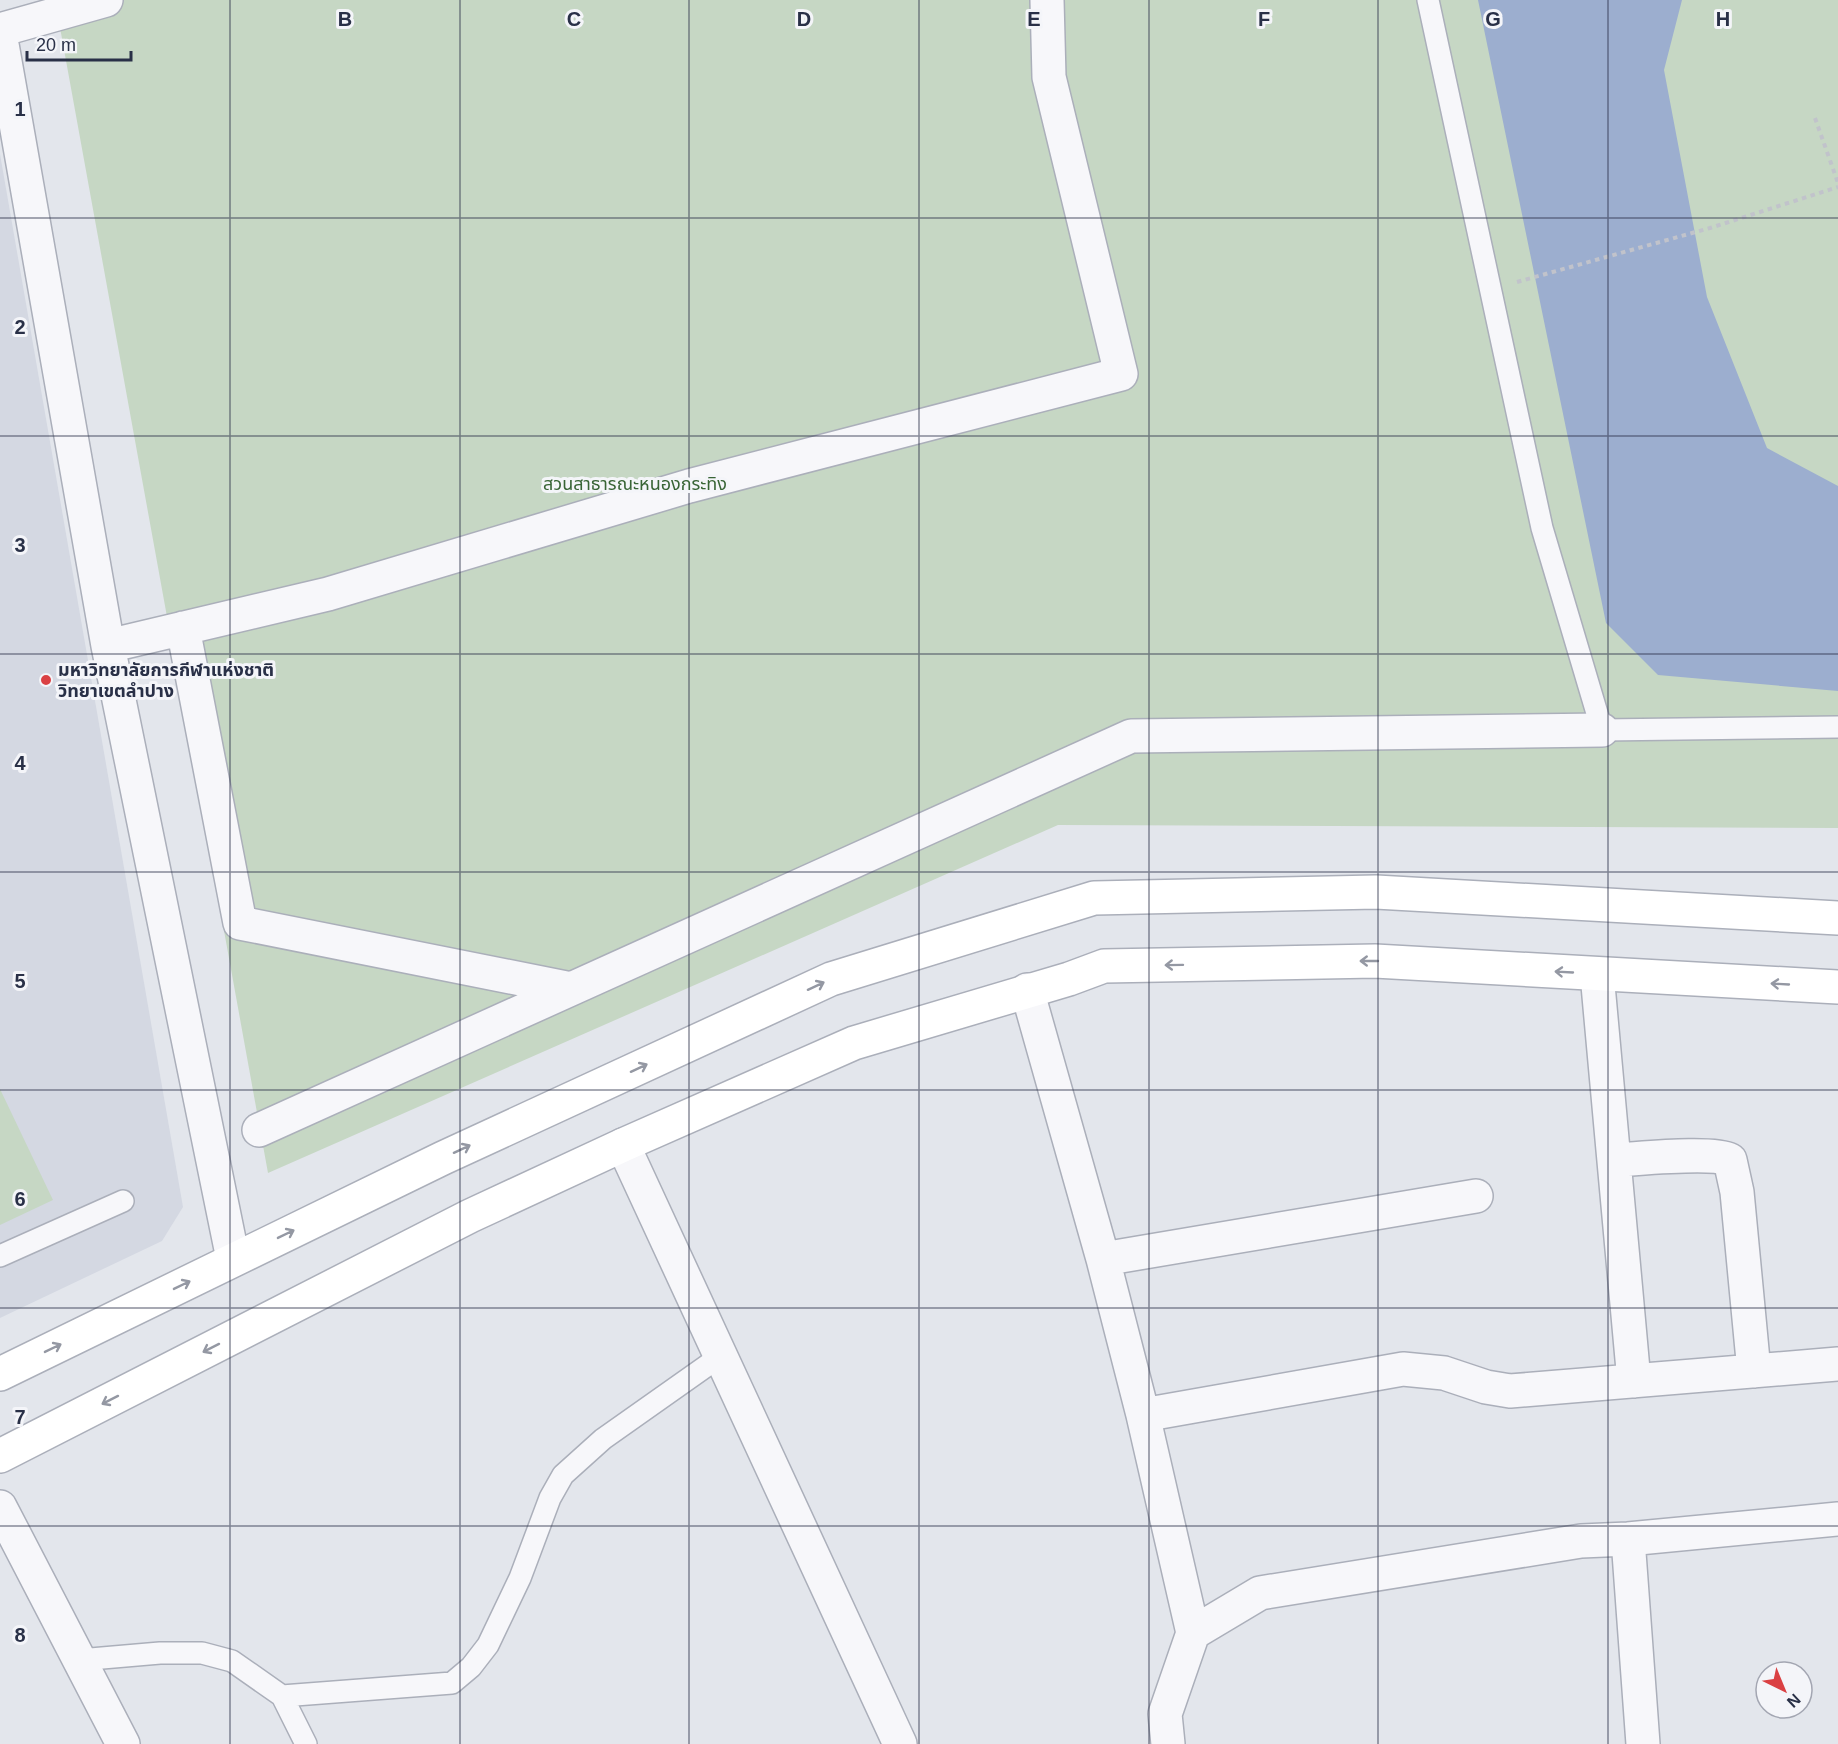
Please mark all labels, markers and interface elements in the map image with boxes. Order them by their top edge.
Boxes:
text: B [338,8,352,30]
text: C [567,8,581,30]
text: D [797,8,811,30]
text: E [1027,8,1041,30]
text: F [1258,8,1270,30]
text: G [1485,8,1501,30]
text: H [1716,8,1730,30]
scale bar [27,24,130,62]
text: 20 m [36,35,76,55]
text: 1 [14,98,26,120]
text: 2 [14,316,26,338]
park label: สวนสาธารณะหนองกระทิง [543,474,727,494]
text: 3 [14,534,26,556]
place label: มหาวิทยาลัยการกีฬาแห่งชาติ วิทยาเขตลำปาง [58,660,274,701]
marker: มหาวิทยาลัยการกีฬาแห่งชาติ วิทยาเขตลำปาง [39,673,53,687]
text: 4 [14,752,26,774]
one-way arrow [1360,955,1380,967]
one-way arrow [1165,959,1185,971]
one-way arrow [1554,966,1574,977]
text: 5 [14,970,26,992]
one-way arrow [1770,978,1790,989]
one-way arrow [806,980,824,991]
one-way arrow [629,1061,647,1073]
one-way arrow [452,1143,470,1154]
text: 6 [14,1188,26,1210]
one-way arrow [277,1227,295,1239]
one-way arrow [172,1278,190,1290]
one-way arrow [43,1342,61,1353]
one-way arrow [202,1342,220,1354]
one-way arrow [101,1394,119,1406]
text: 7 [14,1406,26,1428]
text: 8 [14,1624,26,1646]
north arrow [1754,1660,1814,1720]
text: N [1784,1690,1804,1711]

